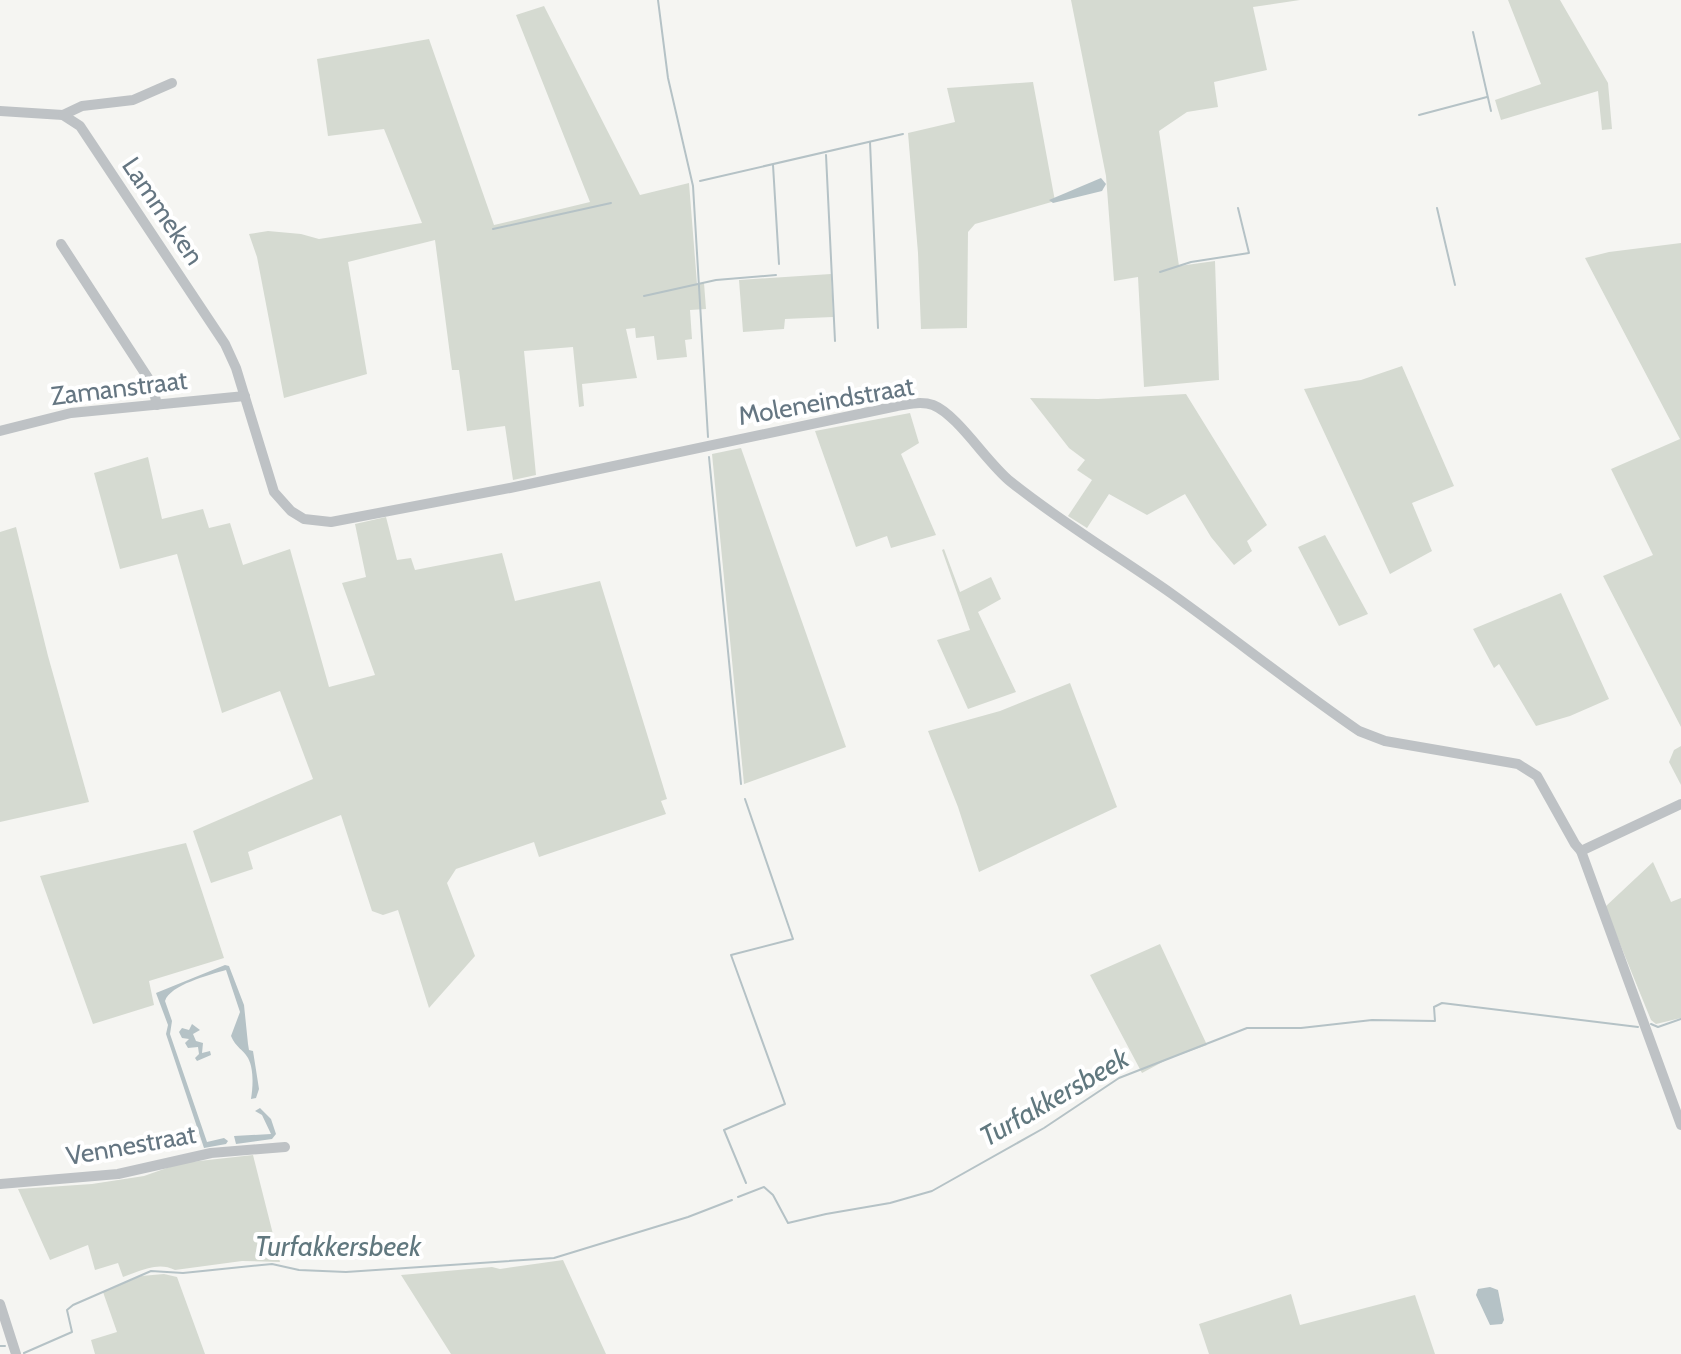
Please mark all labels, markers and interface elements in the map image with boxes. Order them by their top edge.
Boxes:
street label: Lammeken [115,151,211,271]
street label: Zamanstraat [49,364,189,412]
street label: Moleneindstraat [736,370,917,432]
water label: Turfakkersbeek [973,1040,1135,1153]
street label: Vennestraat [64,1118,199,1172]
water label: Turfakkersbeek [255,1229,422,1263]

